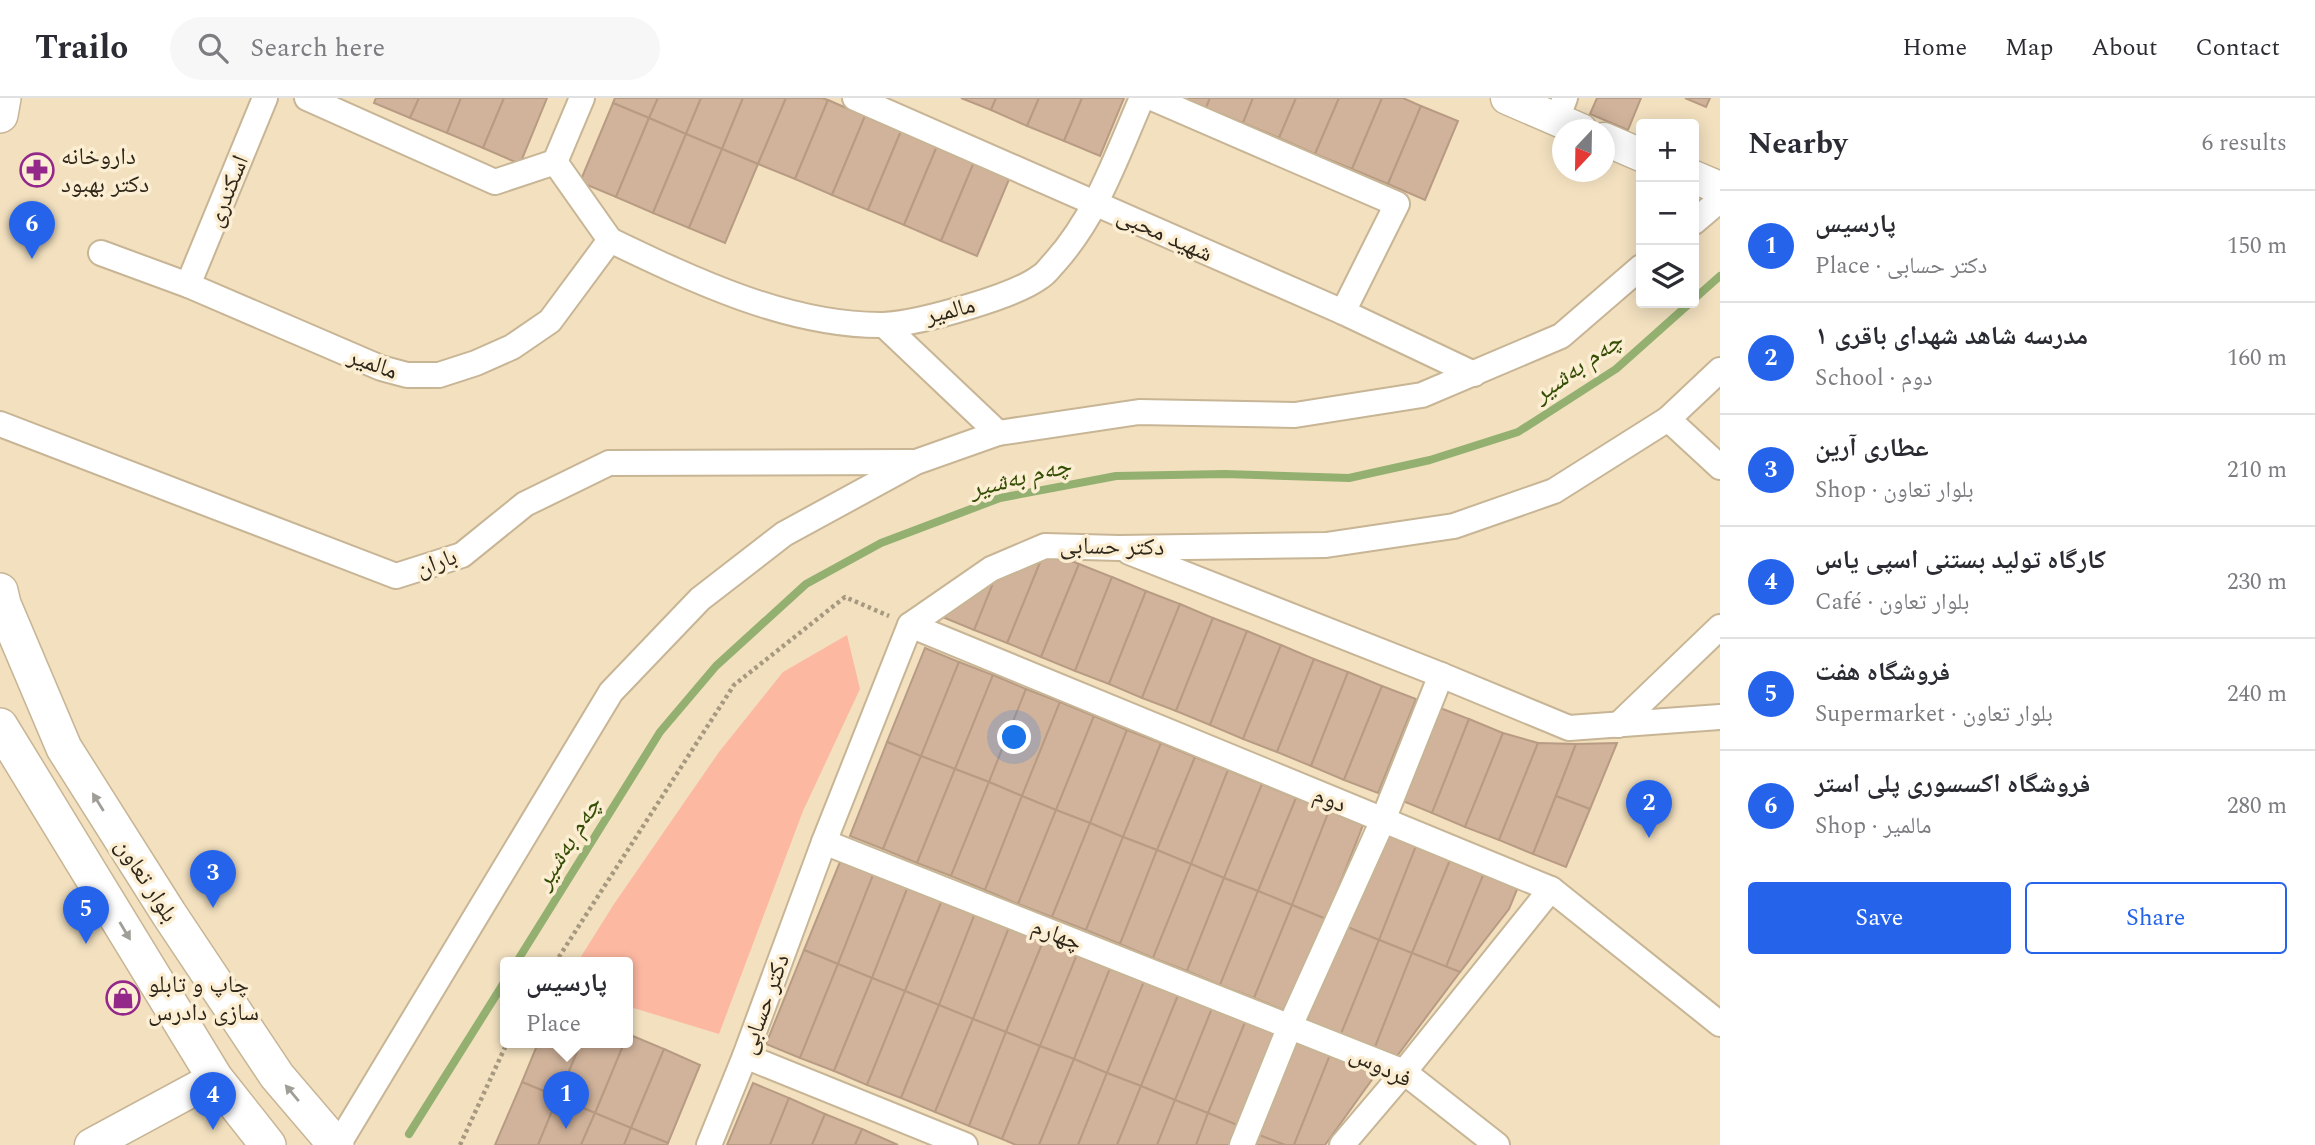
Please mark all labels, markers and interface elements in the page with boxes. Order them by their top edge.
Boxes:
search box [170,17,660,80]
text: Trailo [35,23,128,73]
text: Search here [250,28,385,68]
icon: search [194,29,232,67]
text: Home [1902,30,1967,66]
text: Map [2005,30,2053,66]
text: About [2091,30,2157,66]
text: Contact [2195,30,2280,66]
north arrow [1552,119,1615,182]
map controls [1636,119,1699,308]
button: + [1636,119,1699,182]
text: Nearby [1748,121,1847,167]
text: 6 results [2202,126,2287,161]
place label: داروخانه دکتر بهبود [61,139,149,203]
street label: اسکندری [197,150,259,233]
pharmacy icon: داروخانه دکتر بهبود [18,151,56,189]
button: − [1636,182,1699,245]
street label: شهید محبی [1111,198,1218,272]
pin: 6 [9,201,55,259]
text: پارسیس [1815,204,1896,244]
text: 1 [1765,229,1777,264]
text: 150 m [2227,229,2287,264]
button: layers [1636,245,1699,308]
text: Place · دکتر حسابی [1815,249,1987,284]
street label: مالمیر [920,287,979,335]
text: مدرسه شاهد شهدای باقری ۱ [1815,316,2088,356]
water label: چەم بەشیر [1522,321,1632,414]
street label: مالمیر [342,338,402,389]
text: 2 [1765,341,1777,376]
text: 160 m [2227,341,2287,376]
text: School · دوم [1815,361,1933,396]
text: عطاری آرین [1815,428,1929,468]
water label: چەم بەشیر [963,445,1076,509]
text: 3 [1765,453,1777,488]
text: 210 m [2227,453,2287,488]
text: Shop · بلوار تعاون [1815,473,1974,508]
street label: دکتر حسابی [1059,528,1165,566]
street label: باران [411,539,462,587]
text: کارگاه تولید بستنی اسپی یاس [1815,540,2106,580]
text: 4 [1765,565,1777,600]
text: 230 m [2227,565,2287,600]
text: Café · بلوار تعاون [1815,585,1969,620]
text: فروشگاه هفت [1815,652,1950,692]
text: 5 [1765,677,1777,712]
text: 240 m [2227,677,2287,712]
text: Supermarket · بلوار تعاون [1815,697,2053,732]
your location [997,720,1031,754]
text: فروشگاه اکسسوری پلی استر [1815,764,2090,804]
street label: دوم [1308,777,1352,823]
pin: 2 [1626,780,1672,838]
water label: چەم بەشیر [523,788,612,899]
text: 6 [1765,789,1777,824]
text: 280 m [2227,789,2287,824]
one-way arrow [91,792,104,812]
text: Shop · مالمیر [1815,809,1932,844]
street label: بلوار تعاون [105,831,187,930]
pin: 3 [190,850,236,908]
button: Save [1748,882,2011,954]
button: Share [2025,882,2287,954]
pin: 5 [63,886,109,944]
street label: چهارم [1026,909,1087,961]
one-way arrow [119,921,132,940]
street label: دکتر حسابی [730,949,800,1060]
popup [500,957,633,1048]
text: پارسیس [526,963,607,1003]
place label: چاپ و تابلو سازی دادرس [148,967,259,1031]
shop icon: چاپ و تابلو سازی دادرس [104,979,142,1017]
text: Place [526,1007,581,1042]
street label: فردوس [1343,1036,1418,1097]
pin: 1 [543,1071,589,1129]
pin: 4 [190,1072,236,1130]
one-way arrow [284,1084,300,1102]

